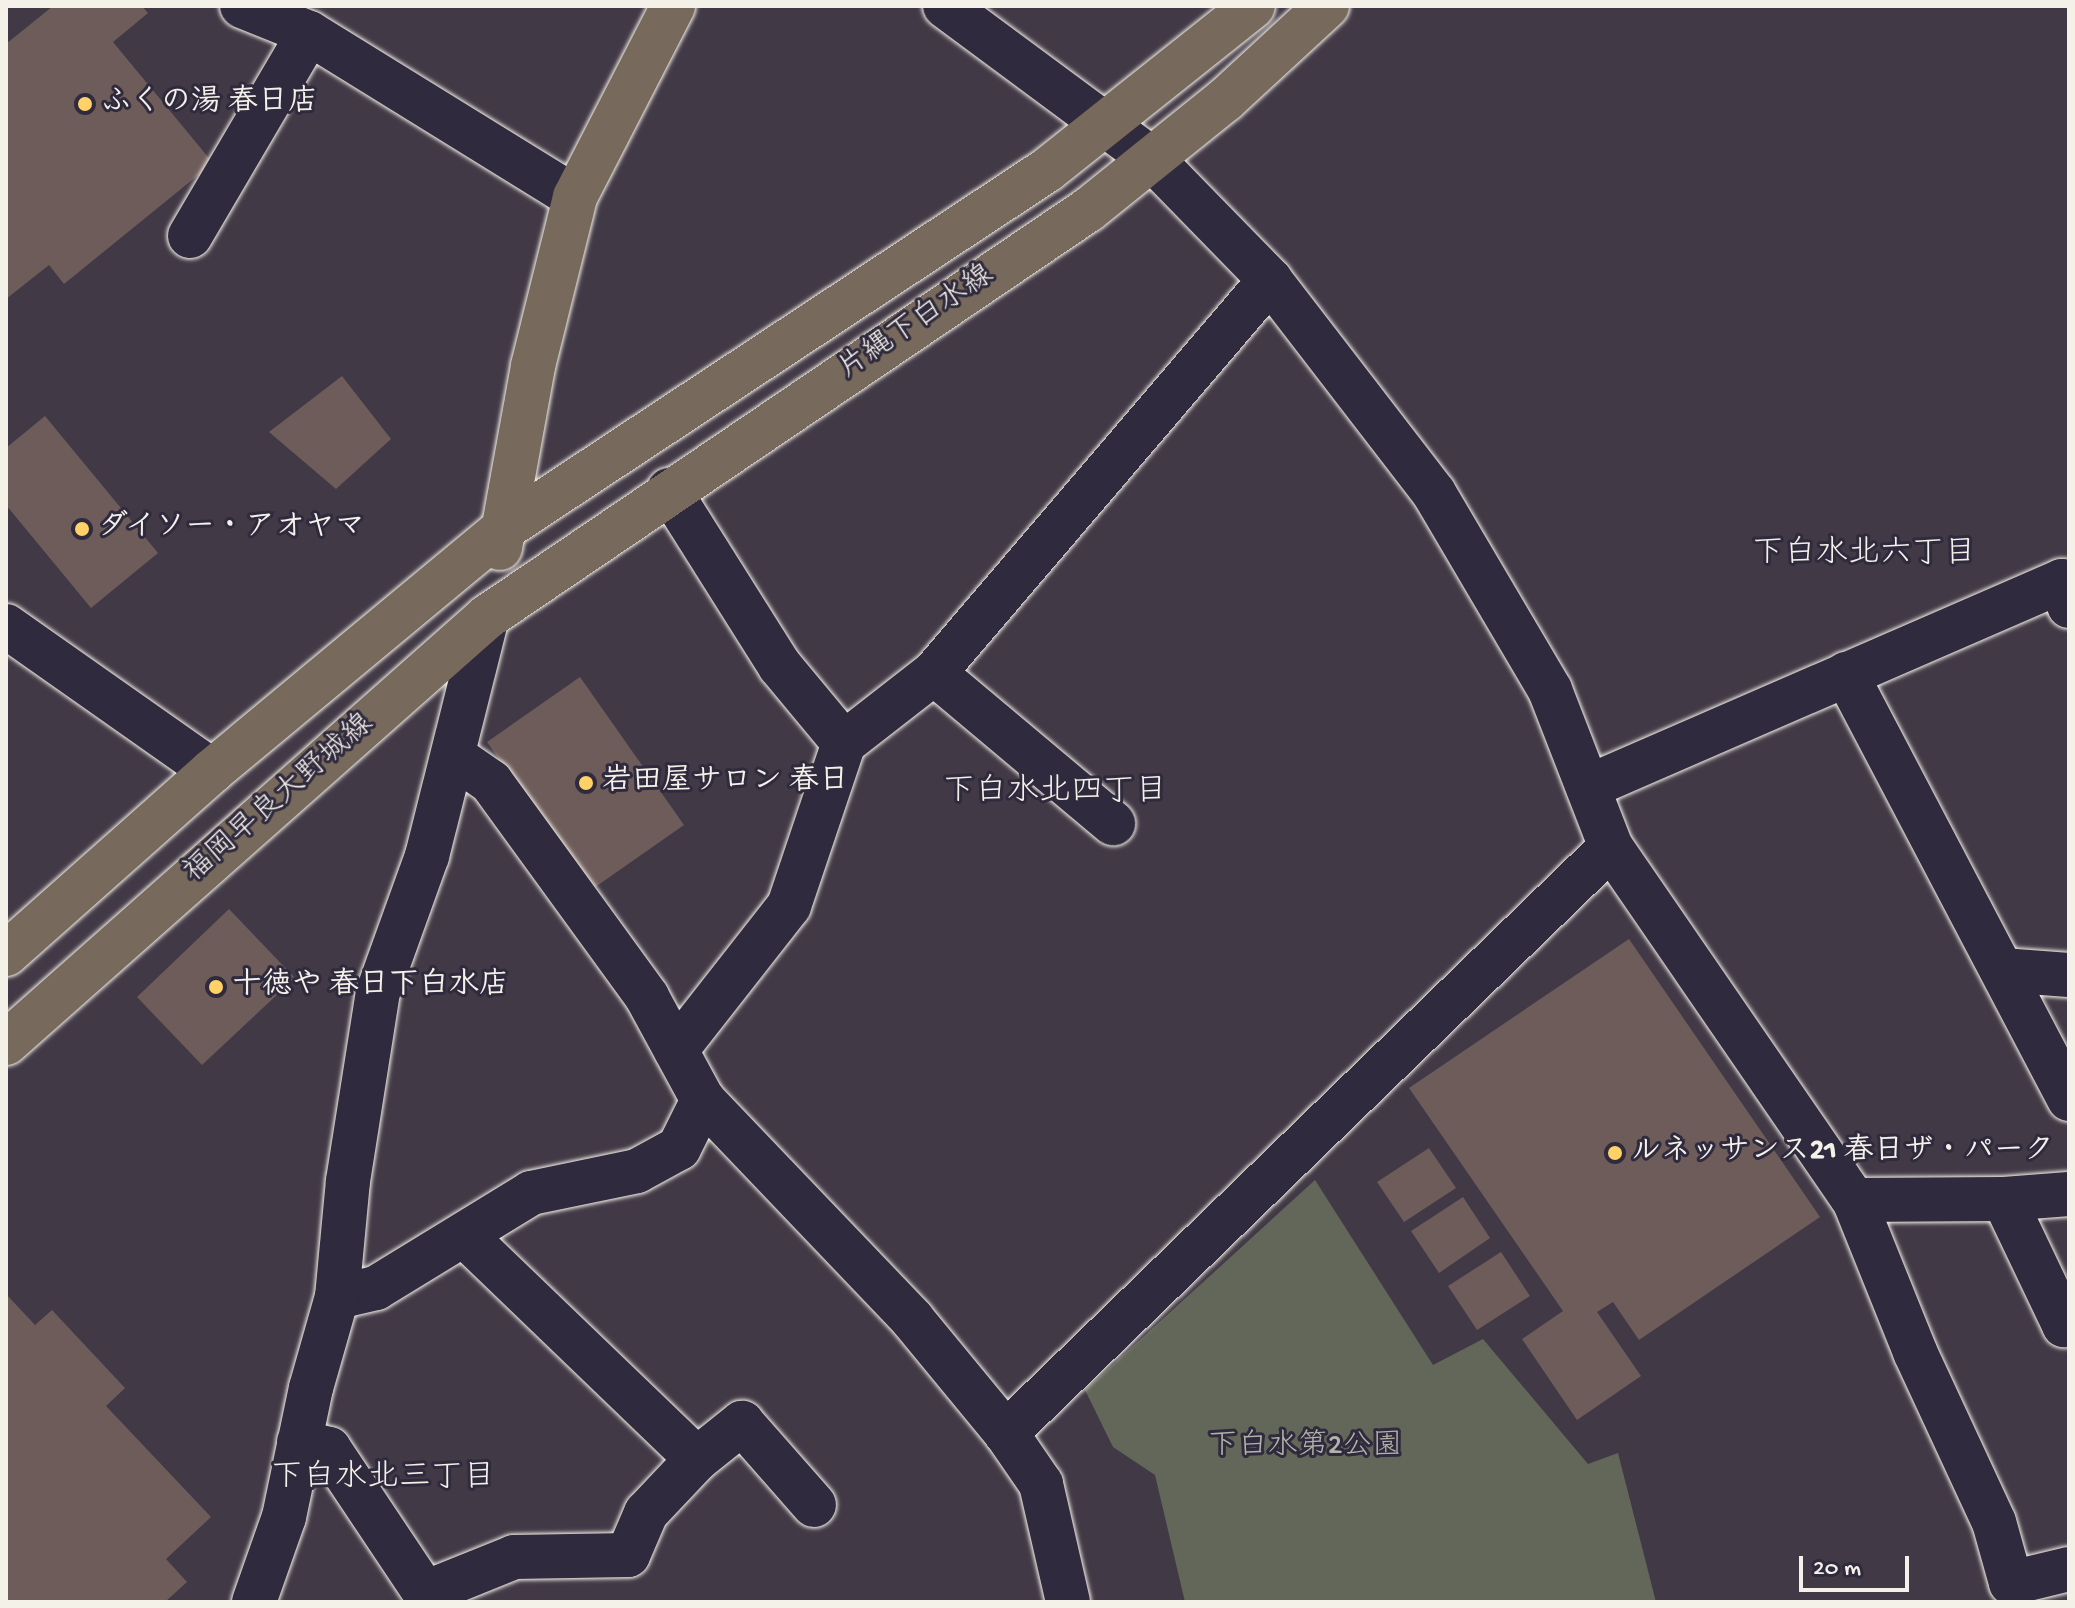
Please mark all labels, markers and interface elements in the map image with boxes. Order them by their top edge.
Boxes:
place label: ふくの湯 春日店 [101,86,318,122]
marker: ふくの湯 春日店 [76,95,94,113]
street label: 片縄下白水線 [832,259,1002,389]
place label: ダイソー・アオヤマ [98,511,368,547]
marker: ダイソー・アオヤマ [73,520,91,538]
district label: 下白水北六丁目 [1752,536,1976,574]
street label: 福岡早良大野城線 [178,708,382,892]
place label: 岩田屋サロン 春日 [602,765,849,801]
marker: 岩田屋サロン 春日 [577,774,595,792]
district label: 下白水北四丁目 [943,774,1167,812]
place label: 十徳や 春日下白水店 [232,969,509,1005]
marker: 十徳や 春日下白水店 [207,978,225,996]
place label: ルネッサンス21 春日ザ・パーク [1631,1135,2055,1171]
marker: ルネッサンス21 春日ザ・パーク [1606,1144,1624,1162]
park label: 下白水第2公園 [1208,1430,1402,1466]
district label: 下白水北三丁目 [271,1460,495,1498]
scale bar [1803,1540,1913,1590]
text: 20 m [1813,1555,1861,1584]

